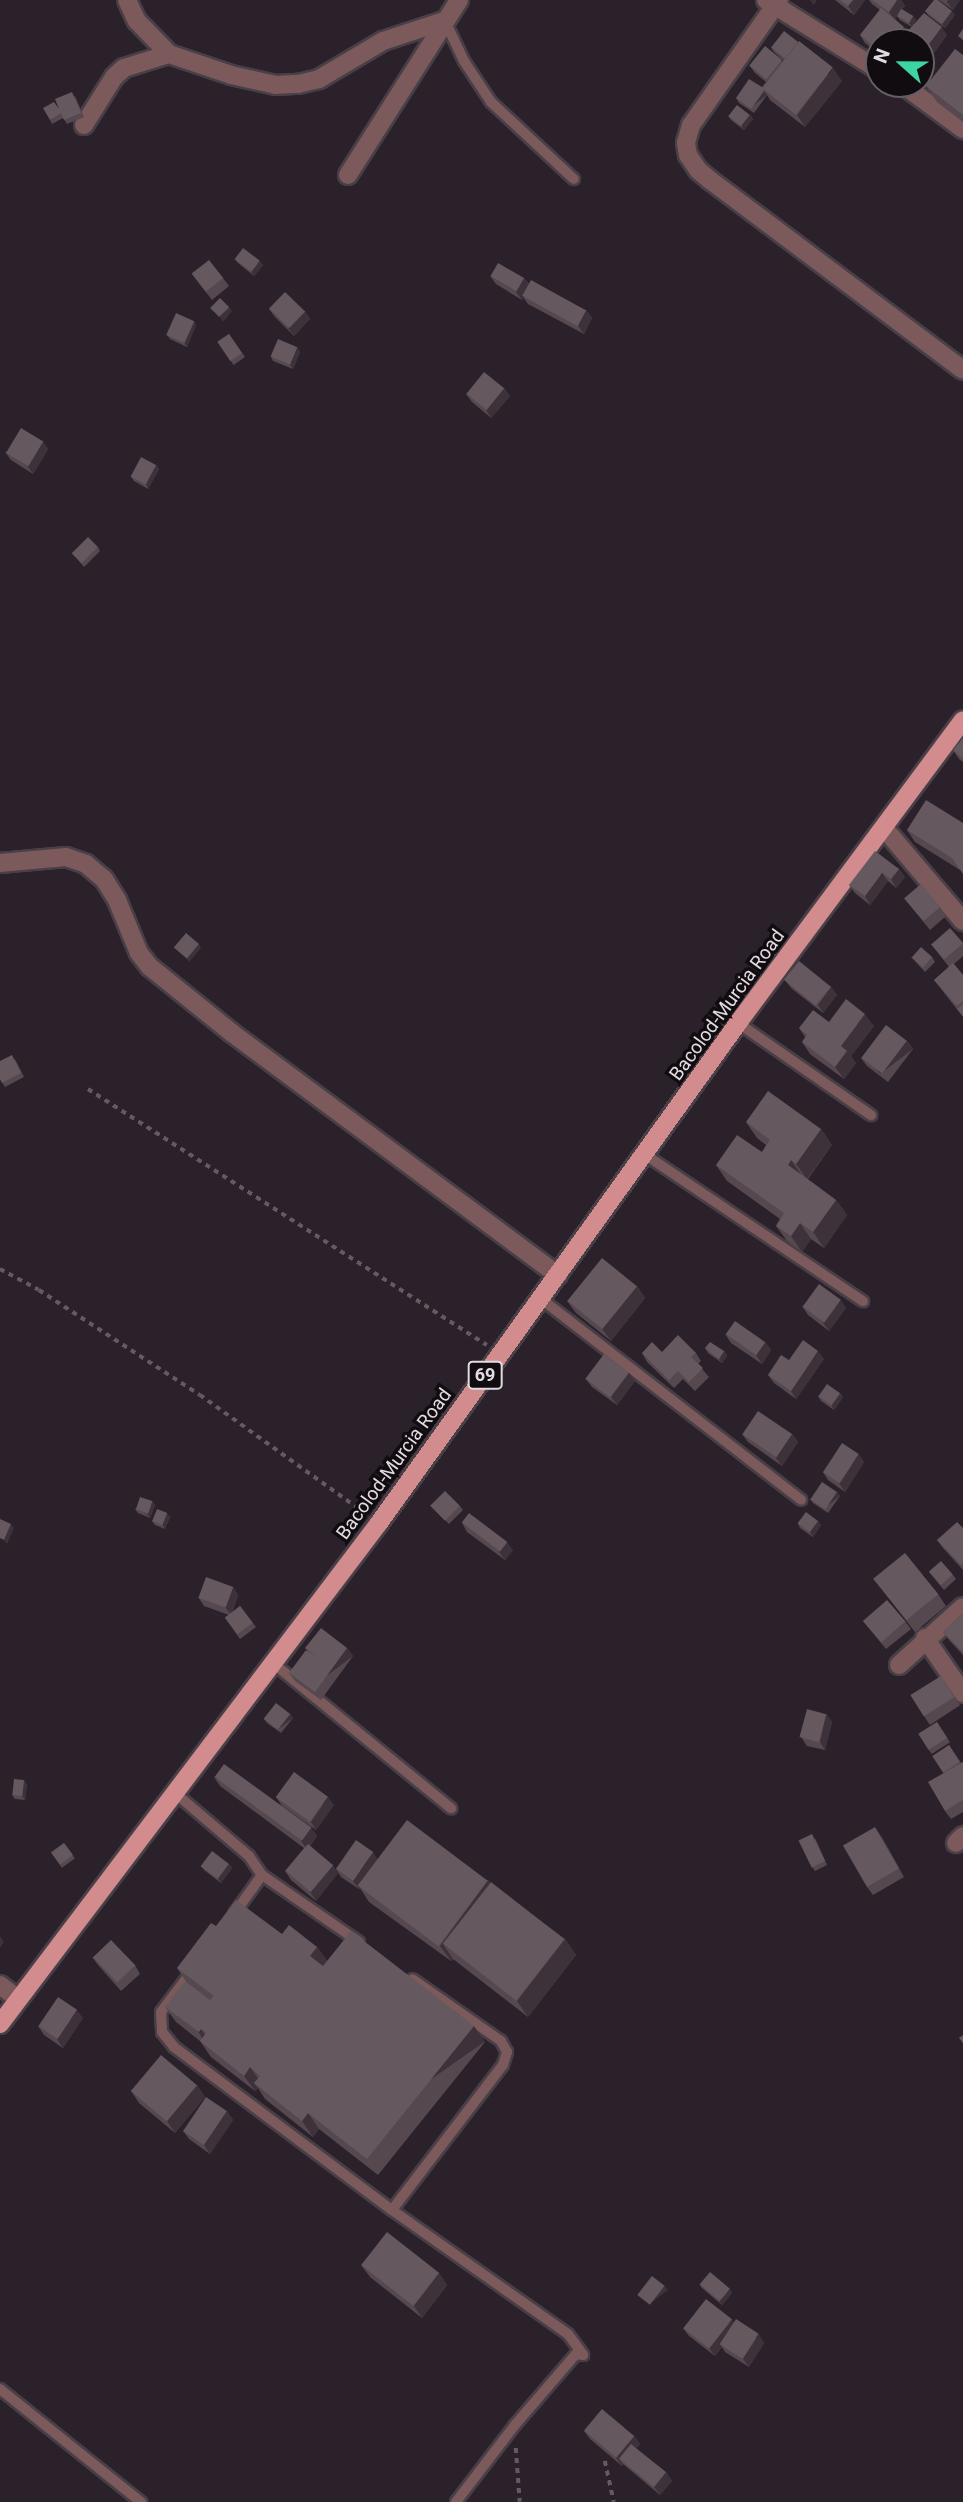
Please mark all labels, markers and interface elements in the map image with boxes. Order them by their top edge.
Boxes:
north arrow [865,28,935,98]
text: N [869,46,895,66]
street label: Bacolod-Murcia Road [665,925,789,1085]
road number: 69 [468,1360,503,1390]
street label: Bacolod-Murcia Road [332,1384,456,1544]

